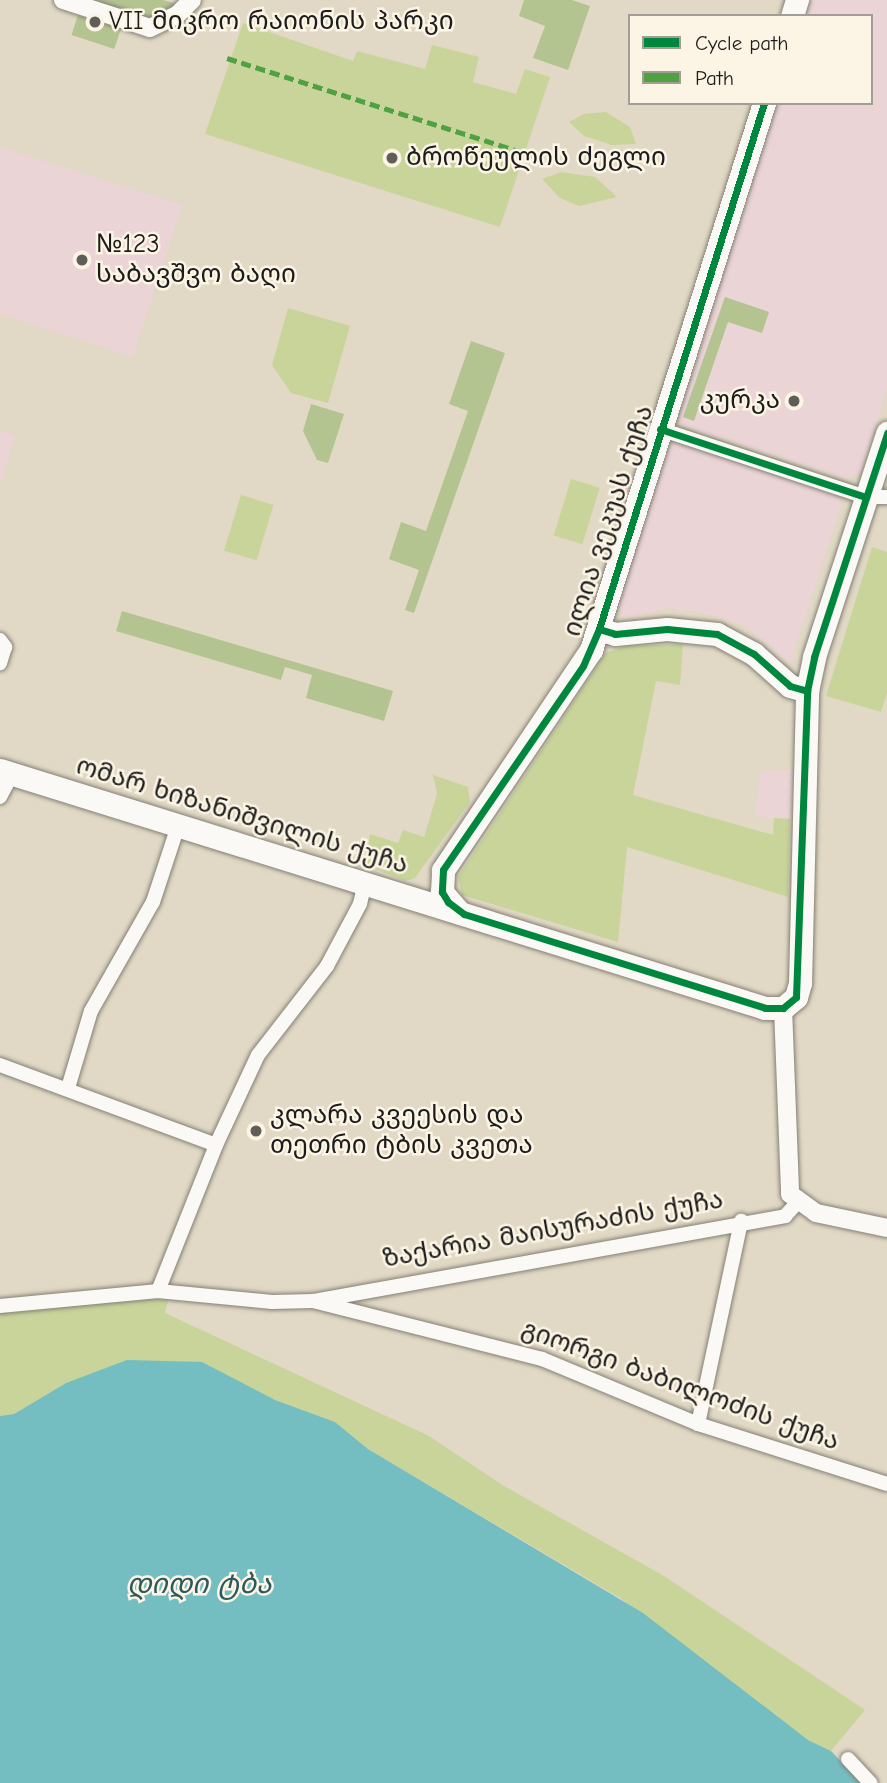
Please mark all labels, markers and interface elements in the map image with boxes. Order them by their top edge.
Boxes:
place label: VII მიკრო რაიონის პარკი [109,6,454,38]
marker: VII მიკრო რაიონის პარკი [87,14,103,30]
legend [628,14,873,105]
text: Cycle path [695,31,788,55]
text: Path [695,66,734,90]
place label: ბროწეულის ძეგლი [406,142,666,174]
marker: ბროწეულის ძეგლი [384,150,400,166]
place label: №123 საბავშვო ბაღი [96,229,296,290]
marker: №123 საბავშვო ბაღი [74,252,90,268]
place label: კურკა [700,385,780,417]
marker: კურკა [786,393,802,409]
street label: ილია ვეკუას ქუჩა [557,402,661,640]
street label: ომარ ხიზანიშვილის ქუჩა [72,751,412,881]
place label: კლარა კვეესის და თეთრი ტბის კვეთა [270,1100,533,1162]
marker: კლარა კვეესის და თეთრი ტბის კვეთა [248,1123,264,1139]
street label: ზაქარია მაისურაძის ქუჩა [380,1185,726,1275]
street label: გიორგი ბაბილოძის ქუჩა [517,1314,843,1458]
water label: დიდი ტბა [127,1567,271,1601]

